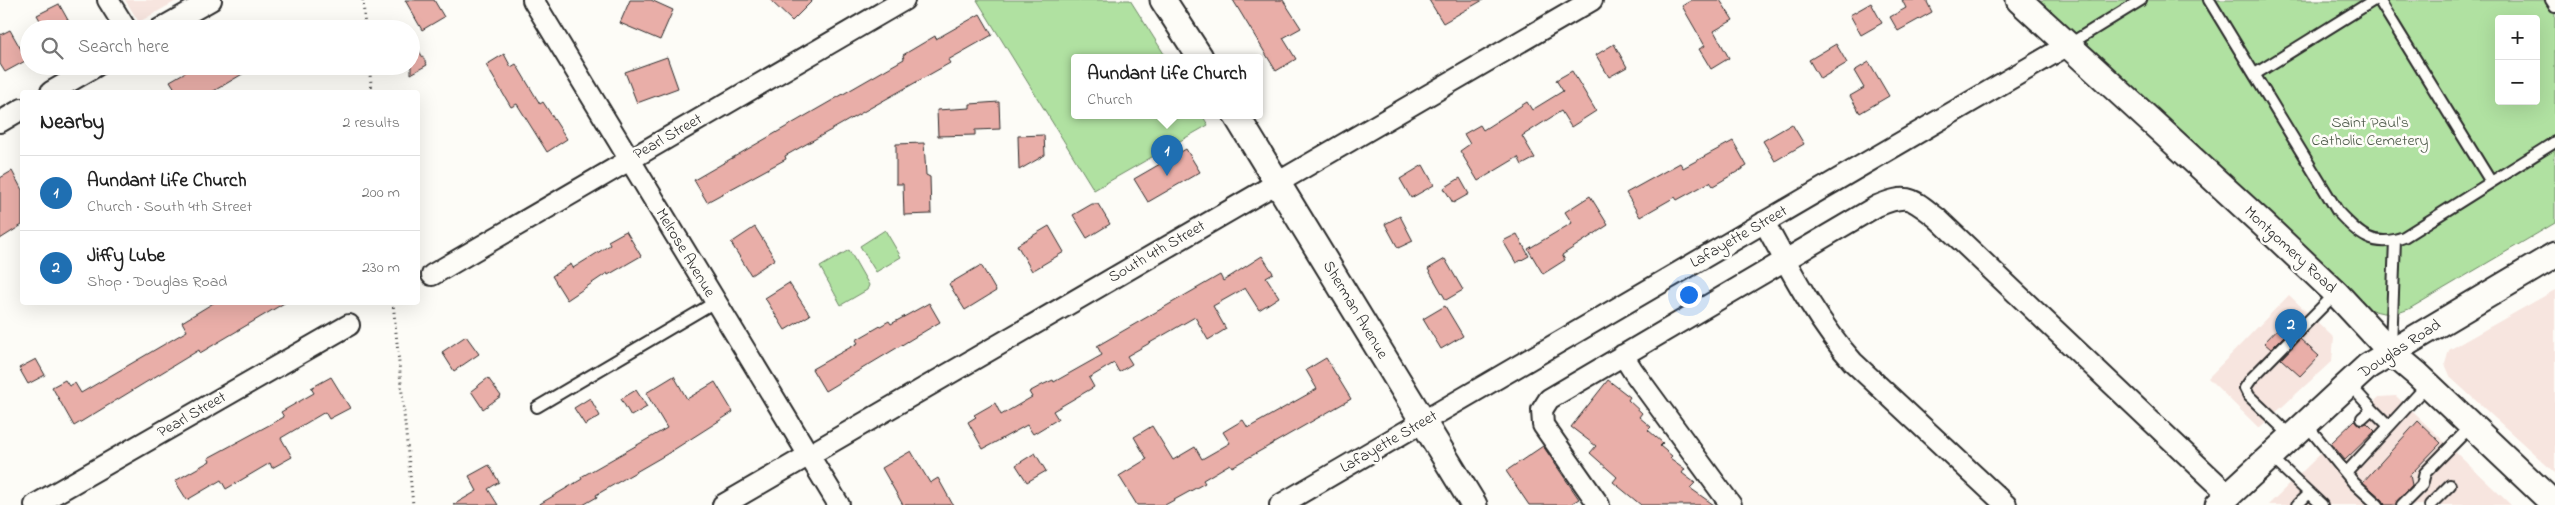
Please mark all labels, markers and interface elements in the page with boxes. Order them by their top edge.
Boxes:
map controls [2495,15,2540,105]
button: + [2495,15,2540,60]
search box [20,20,420,75]
icon: search [38,34,66,62]
text: Search here [78,34,169,61]
popup [1071,54,1263,119]
button: − [2495,60,2540,105]
text: Aundant Life Church [1087,61,1247,88]
text: Church [1087,88,1132,112]
street label: Pearl Street [629,107,707,166]
text: Nearby [40,108,104,138]
text: 2 results [342,111,400,135]
park label: Saint Paul's Catholic Cemetery [2312,111,2429,153]
pin: 1 [1151,135,1183,176]
text: Aundant Life Church [87,168,246,195]
text: 1 [53,181,59,205]
text: 200 m [362,181,400,205]
text: Church · South 4th Street [87,195,252,219]
street label: Lafayette Street [1686,199,1793,275]
street label: Montgomery Road [2238,201,2342,299]
street label: Melrose Avenue [649,204,721,303]
street label: South 4th Street [1104,214,1211,290]
text: Jiffy Lube [87,243,165,270]
text: 2 [52,256,60,280]
text: 230 m [362,256,400,280]
street label: Sherman Avenue [1316,256,1394,364]
text: Shop · Douglas Road [87,270,227,294]
your location [1676,282,1702,308]
pin: 2 [2275,309,2307,350]
street label: Douglas Road [2353,313,2446,385]
street label: Pearl Street [153,385,231,444]
street label: Lafayette Street [1336,404,1443,480]

